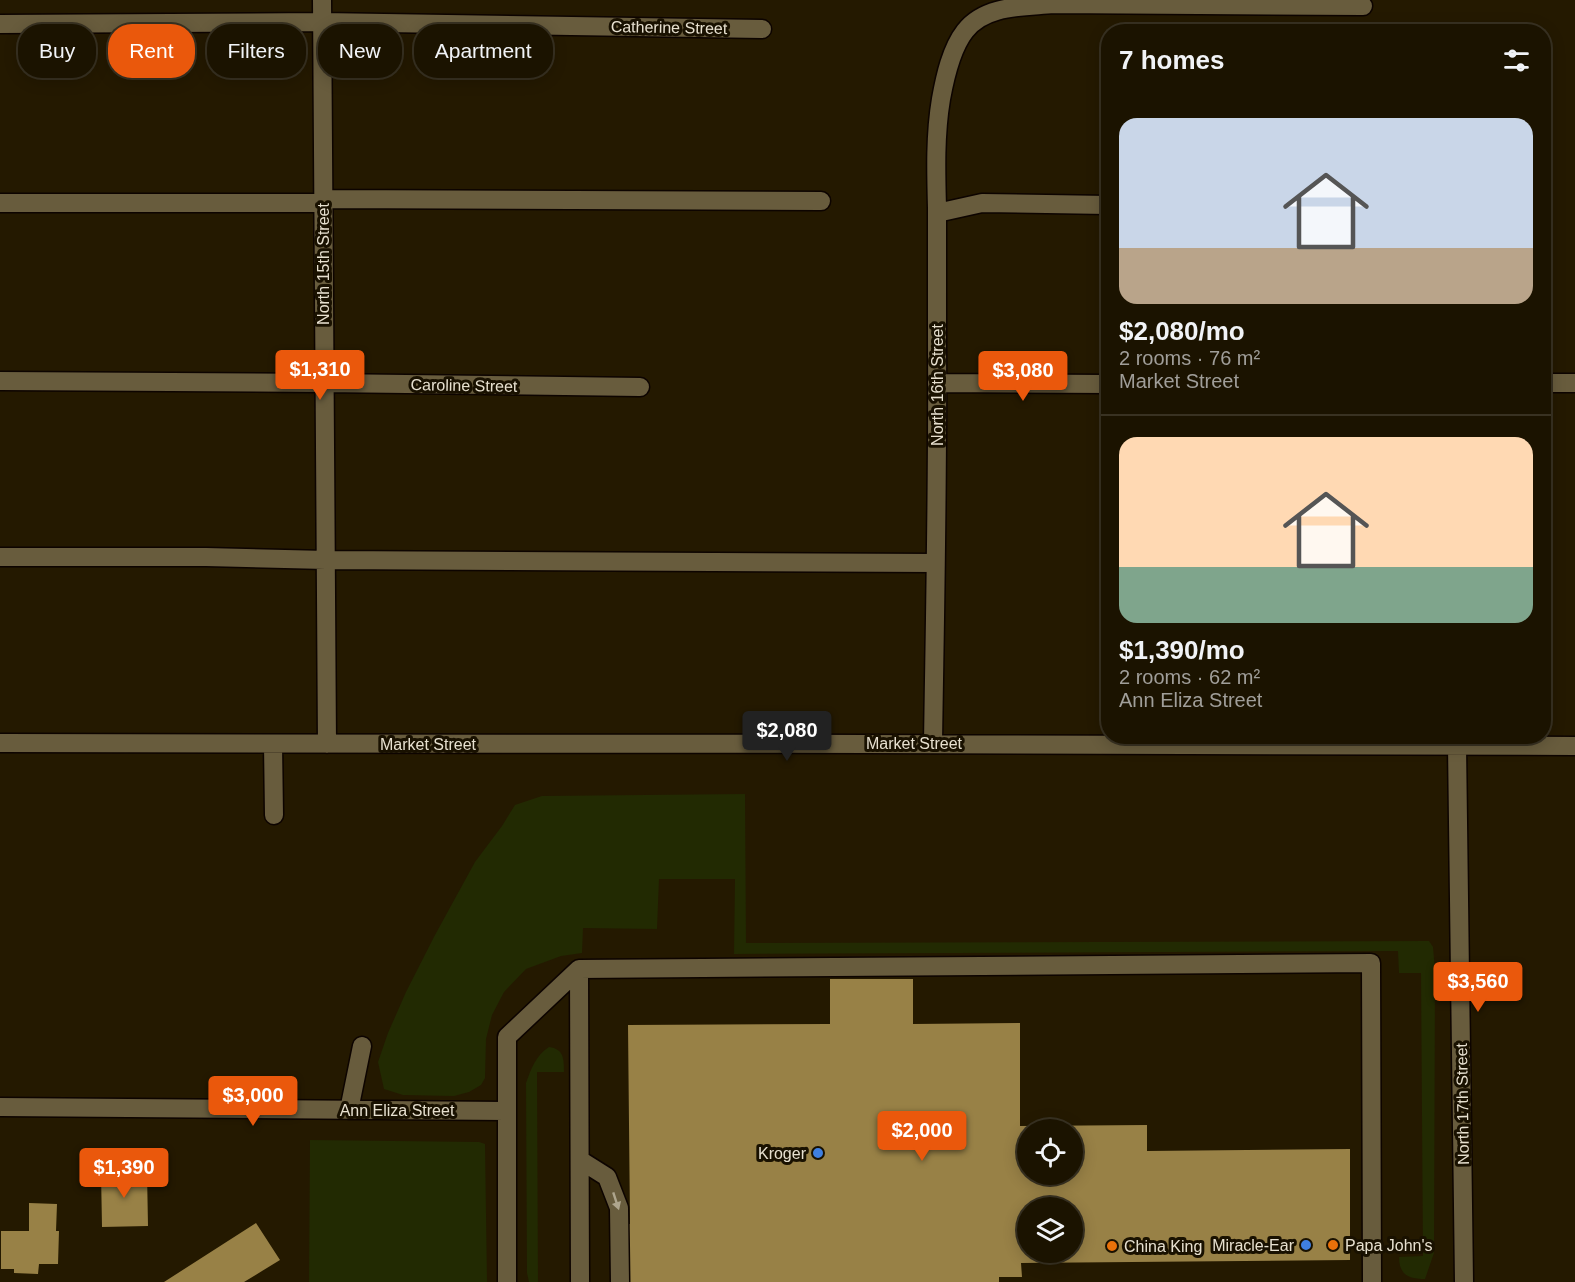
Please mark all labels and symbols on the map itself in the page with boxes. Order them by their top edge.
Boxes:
street label: Catherine Street [611,18,728,37]
street label: North 15th Street [315,203,332,325]
street label: North 16th Street [929,324,946,446]
pin: $1,310 [271,350,369,401]
pin: $3,080 [974,351,1072,402]
street label: Caroline Street [410,376,518,395]
pin: $2,080 [738,711,836,762]
street label: Market Street [866,735,963,752]
street label: Market Street [380,736,477,753]
pin: $3,560 [1429,962,1527,1013]
street label: North 17th Street [1453,1042,1472,1165]
pin: $3,000 [204,1076,302,1127]
street label: Ann Eliza Street [340,1102,455,1119]
pin: $2,000 [873,1111,971,1162]
place label: Kroger [758,1145,807,1162]
marker: Kroger [811,1146,825,1160]
pin: $1,390 [75,1148,173,1199]
one-way arrow [612,1192,621,1210]
place label: Miracle-Ear [1212,1237,1295,1254]
place label: Papa John's [1345,1237,1433,1254]
place label: China King [1124,1238,1202,1255]
marker: Miracle-Ear [1299,1238,1313,1252]
marker: Papa John's [1326,1238,1340,1252]
marker: China King [1105,1239,1119,1253]

